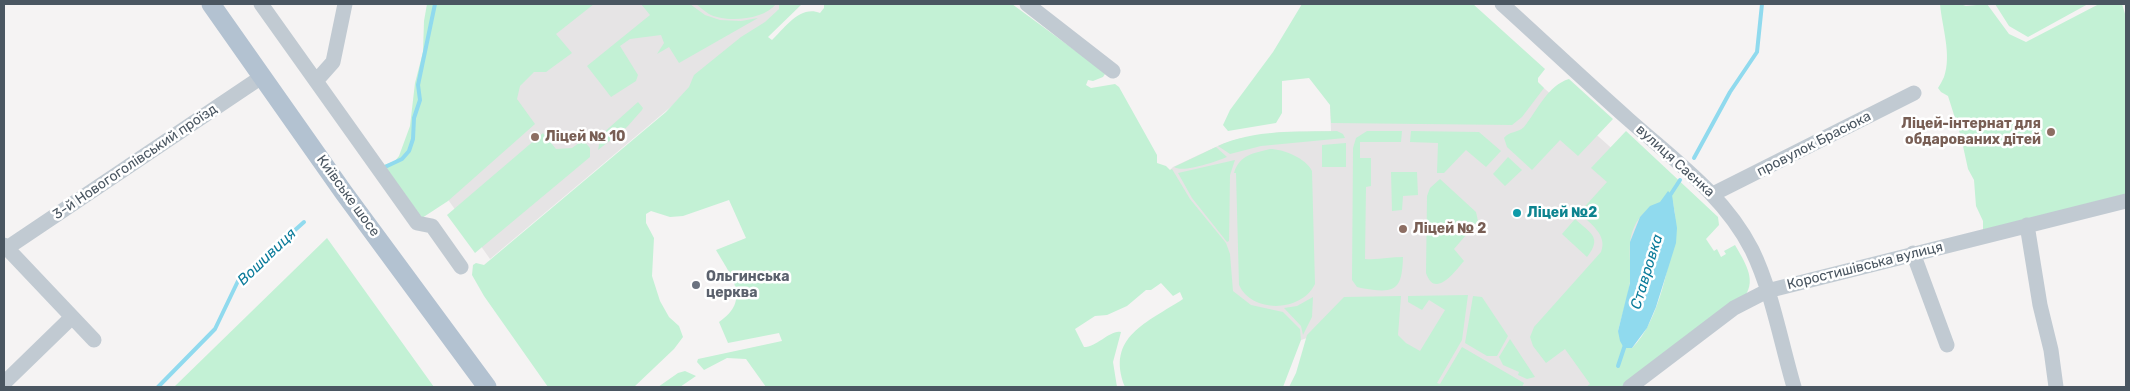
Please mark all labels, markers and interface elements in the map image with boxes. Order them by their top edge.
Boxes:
street label: 3-й Новогоголівський проїзд [50,101,220,223]
street label: провулок Брасюка [1754,108,1874,180]
place label: Ліцей-інтернат для обдарованих дітей [1901,116,2041,148]
street label: вулиця Саєнка [1632,121,1718,201]
marker: Ліцей-інтернат для обдарованих дітей [2045,126,2057,138]
place label: Ліцей № 10 [545,129,626,145]
marker: Ліцей № 10 [529,131,541,143]
street label: Київське шосе [313,152,383,240]
place label: Ліцей №2 [1527,205,1597,221]
marker: Ліцей №2 [1511,207,1523,219]
place label: Ліцей № 2 [1413,221,1486,237]
marker: Ліцей № 2 [1397,223,1409,235]
water label: Вошивиця [234,225,300,289]
water label: Ставровка [1627,232,1667,312]
street label: Коростишівська вулиця [1785,238,1945,294]
place label: Ольгинська церква [706,269,789,302]
marker: Ольгинська церква [690,279,702,291]

